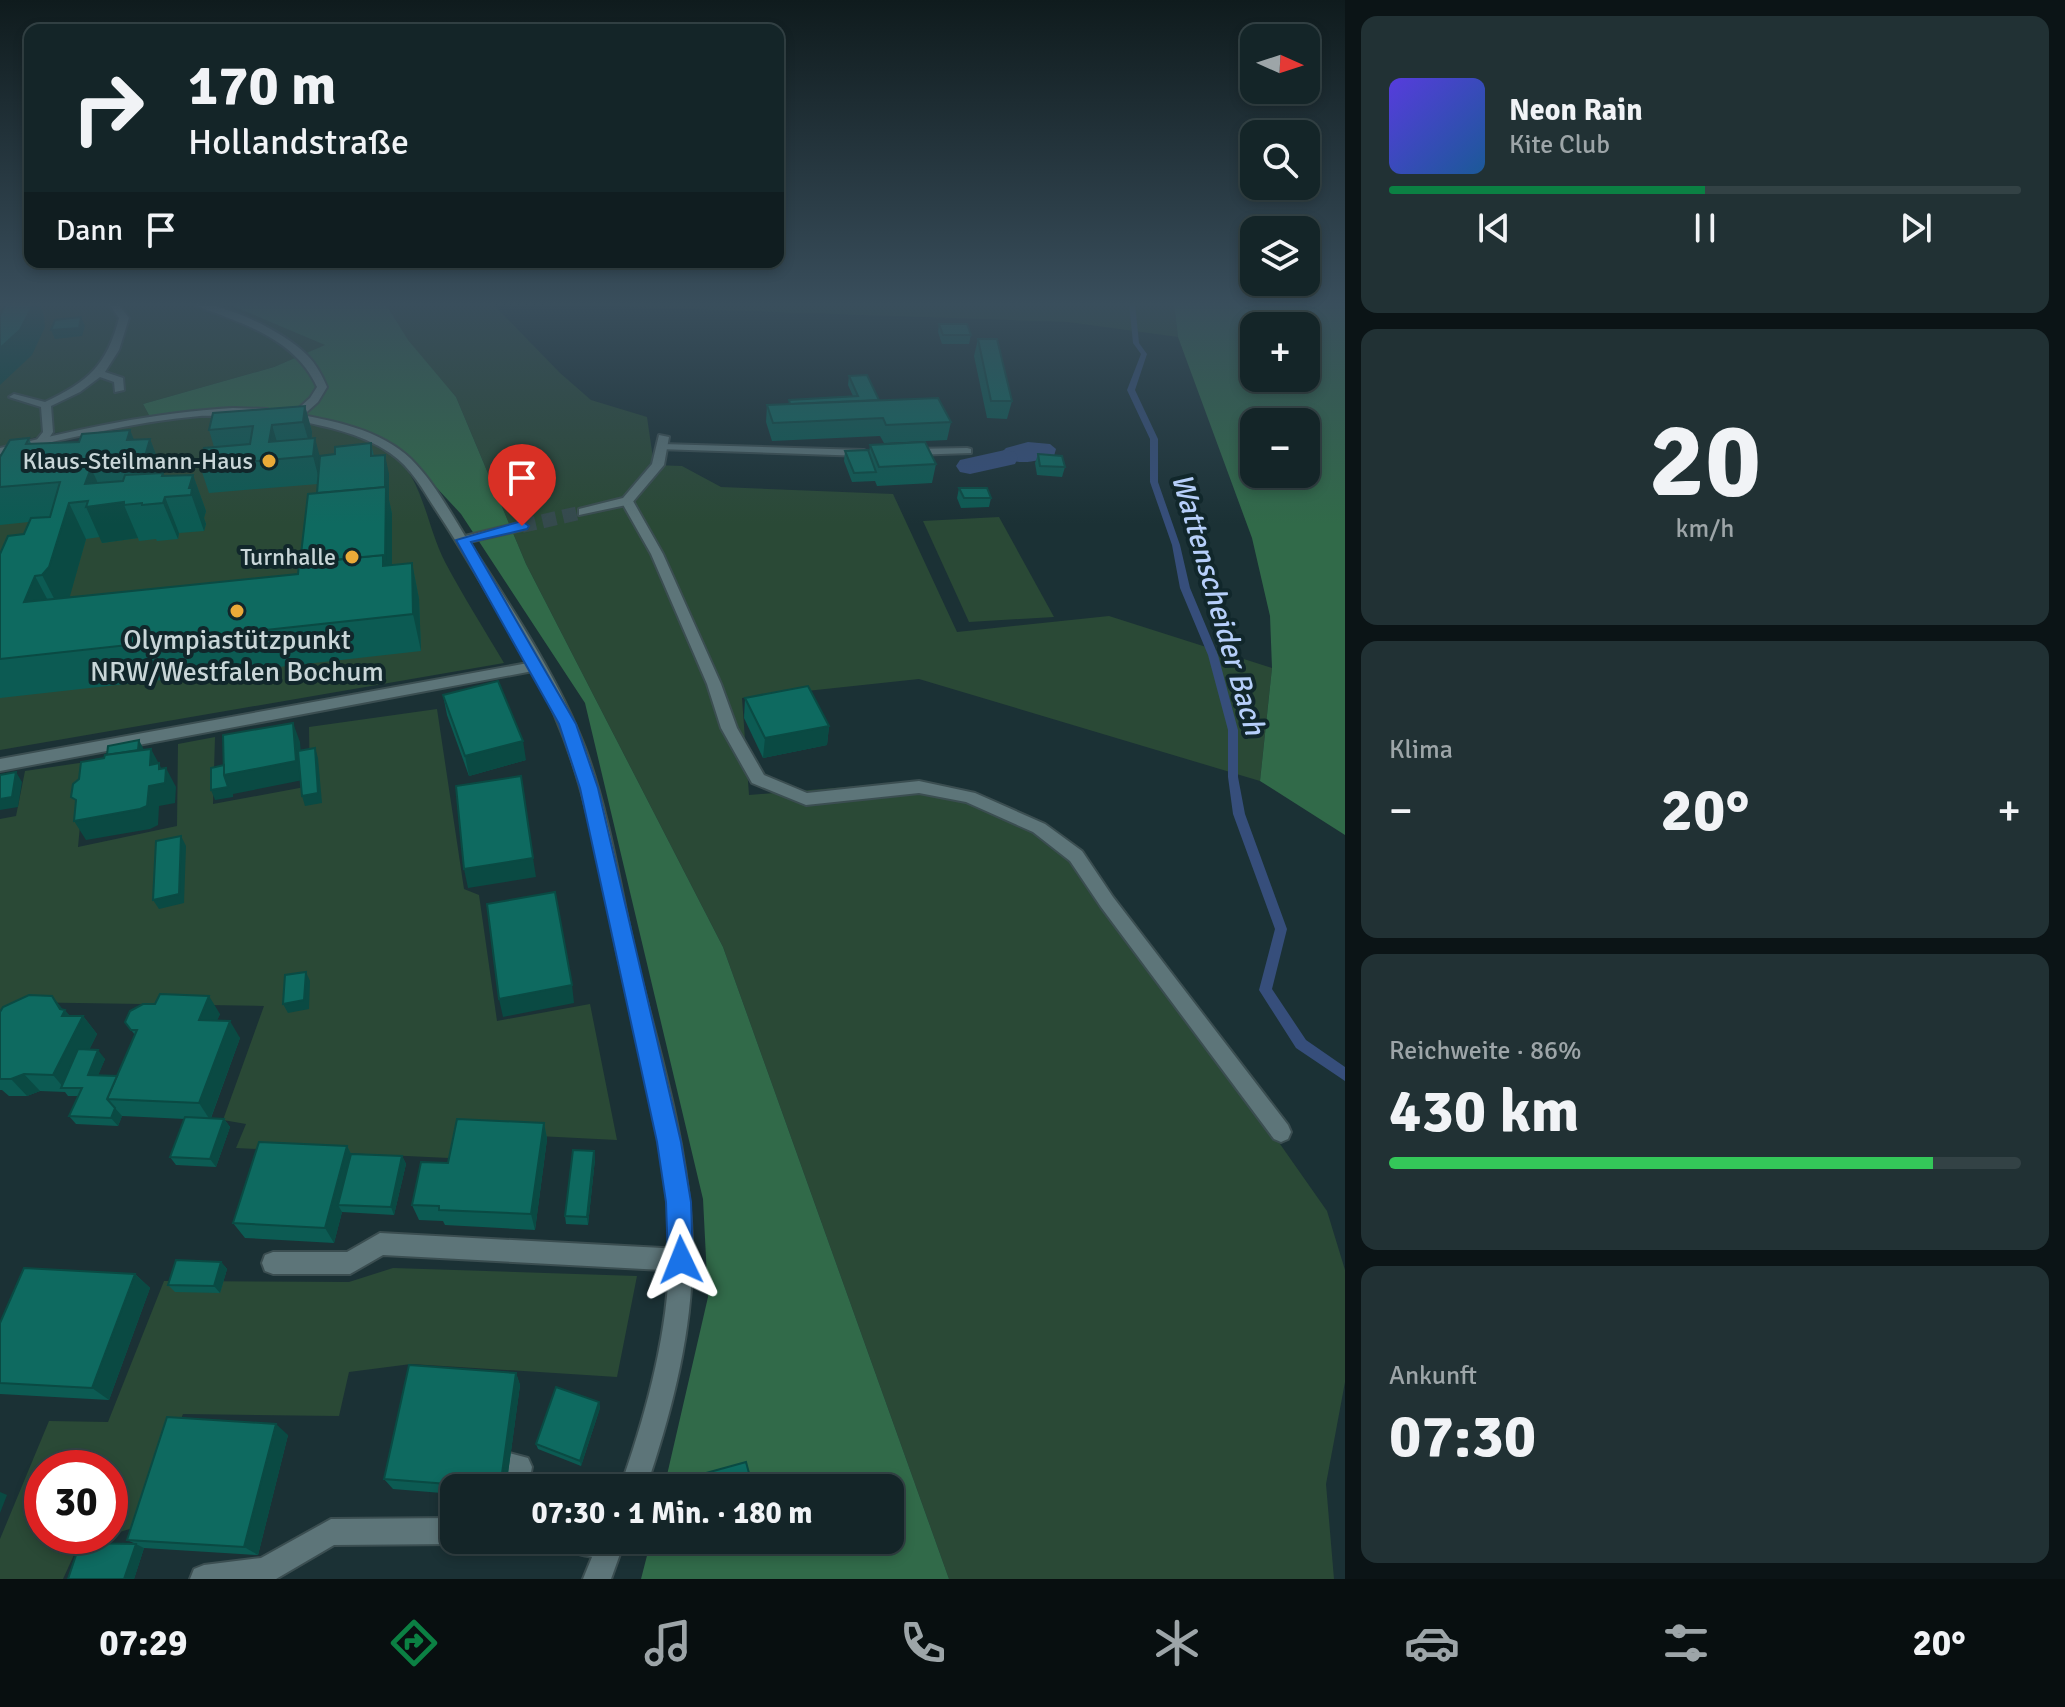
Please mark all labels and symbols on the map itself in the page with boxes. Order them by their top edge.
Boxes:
north arrow [1240,24,1320,104]
pin [488,444,556,526]
place label: Klaus-Steilmann-Haus [22,446,253,476]
marker: Klaus-Steilmann-Haus [260,452,278,470]
water label: Wattenscheider Bach [1163,469,1273,740]
place label: Turnhalle [240,542,336,572]
marker: Turnhalle [343,548,361,566]
marker: Olympiastützpunkt NRW/Westfalen Bochum [228,602,246,620]
place label: Olympiastützpunkt NRW/Westfalen Bochum [90,623,384,689]
position arrow [639,1218,723,1302]
speed limit sign: 30 [24,1450,128,1554]

